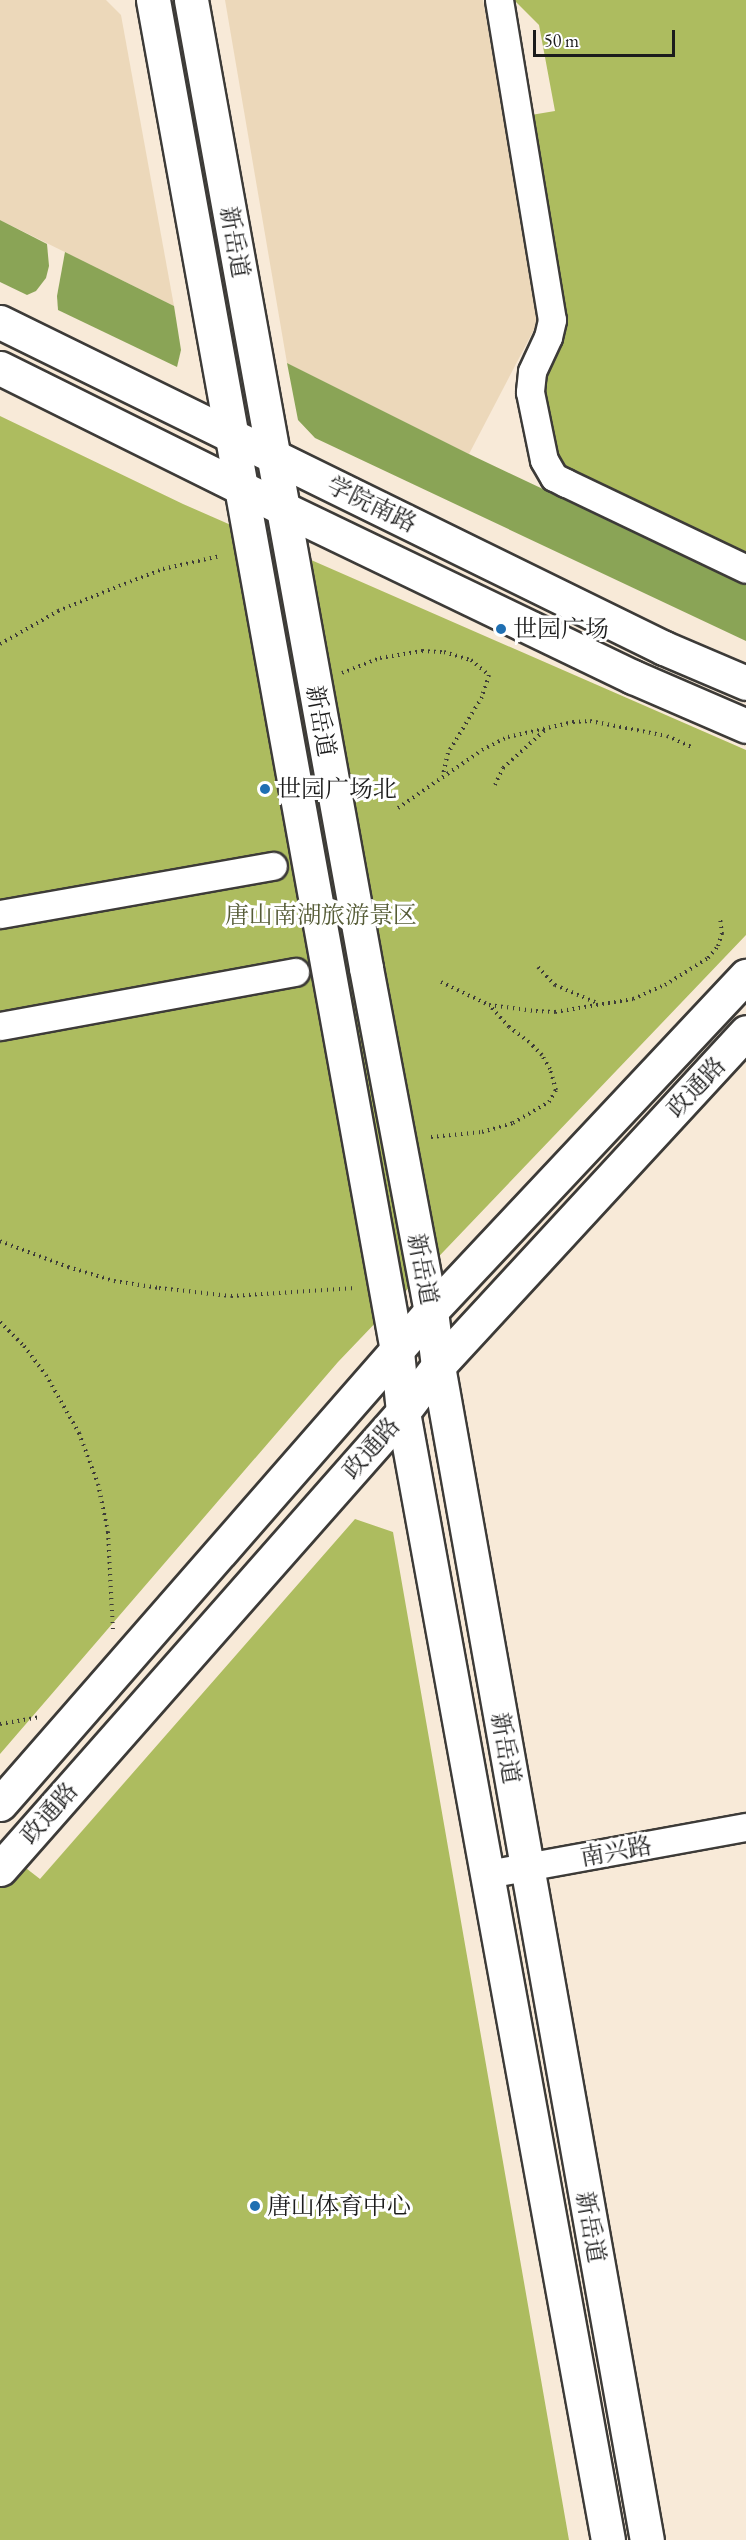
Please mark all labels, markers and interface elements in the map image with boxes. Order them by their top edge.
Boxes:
scale bar [536,18,678,56]
text: 50 m [544,29,579,52]
street label: 新岳道 [215,204,255,280]
street label: 学院南路 [323,470,421,538]
place label: 世园广场 [513,615,609,643]
marker: 世园广场 [494,622,508,636]
street label: 新岳道 [301,683,341,759]
place label: 世园广场北 [277,775,397,803]
marker: 世园广场北 [258,782,272,796]
park label: 唐山南湖旅游景区 [225,901,417,929]
street label: 政通路 [661,1051,731,1123]
street label: 新岳道 [402,1231,444,1307]
street label: 政通路 [337,1411,405,1485]
street label: 新岳道 [486,1710,526,1786]
street label: 政通路 [15,1776,83,1850]
street label: 南兴路 [578,1831,654,1871]
street label: 新岳道 [571,2189,611,2265]
place label: 唐山体育中心 [267,2192,411,2220]
marker: 唐山体育中心 [248,2199,262,2213]

